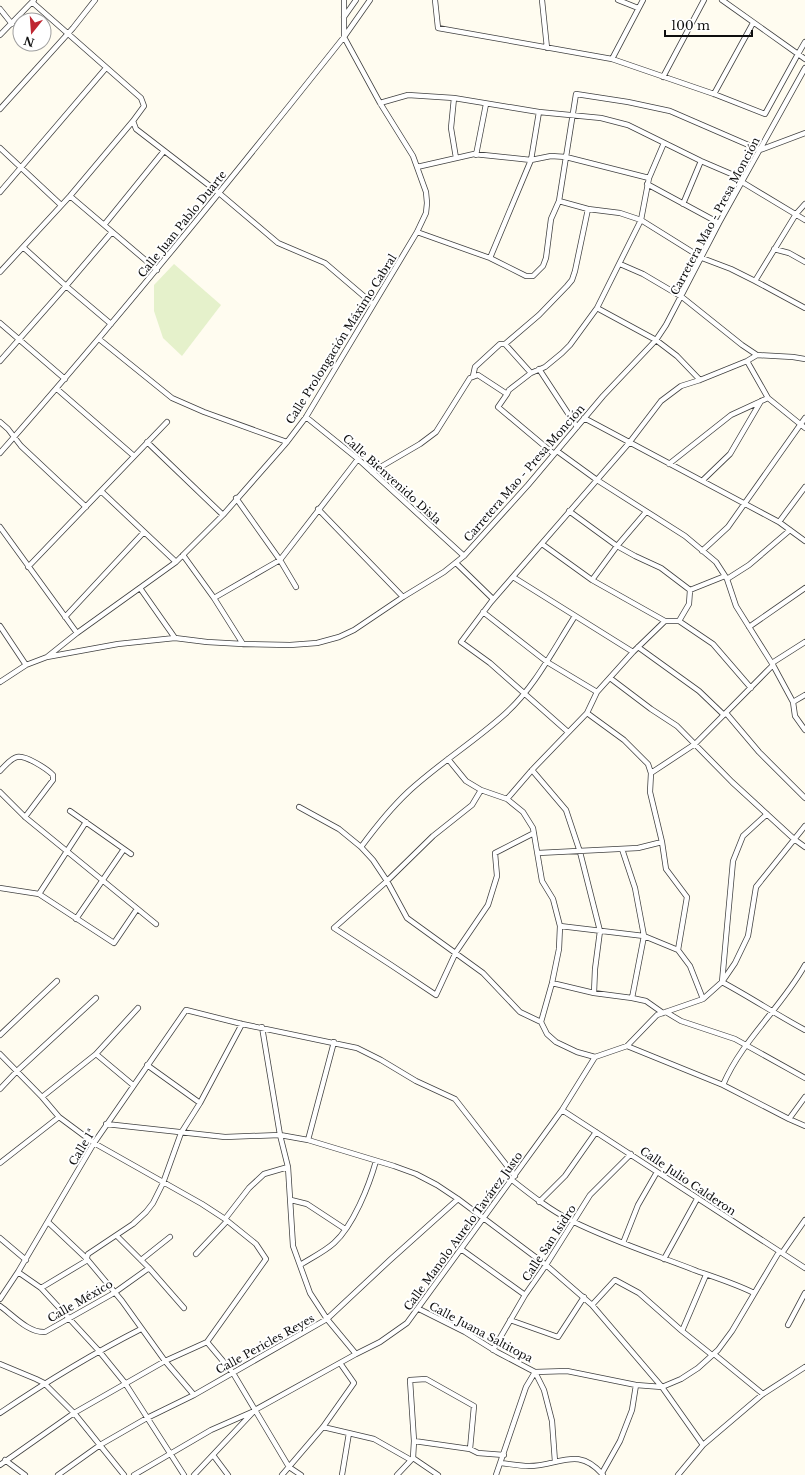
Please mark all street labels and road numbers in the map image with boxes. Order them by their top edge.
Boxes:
street label: Carretera Mao - Presa Monción [667,134,763,297]
street label: Calle Juan Pablo Duarte [135,168,229,280]
street label: Calle Prolongación Máximo Cabral [283,251,400,427]
street label: Carretera Mao - Presa Monción [461,401,588,544]
street label: Calle Bienvenido Disla [340,431,445,527]
street label: Calle 1ª [66,1126,98,1168]
street label: Calle Julio Calderon [637,1144,739,1219]
street label: Calle Manolo Aurelo Tavárez Justo [401,1149,525,1313]
street label: Calle San Isidro [519,1202,579,1284]
street label: Calle México [45,1277,115,1325]
street label: Calle Juana Saltitopa [427,1299,536,1366]
street label: Calle Pericles Reyes [213,1311,317,1377]

